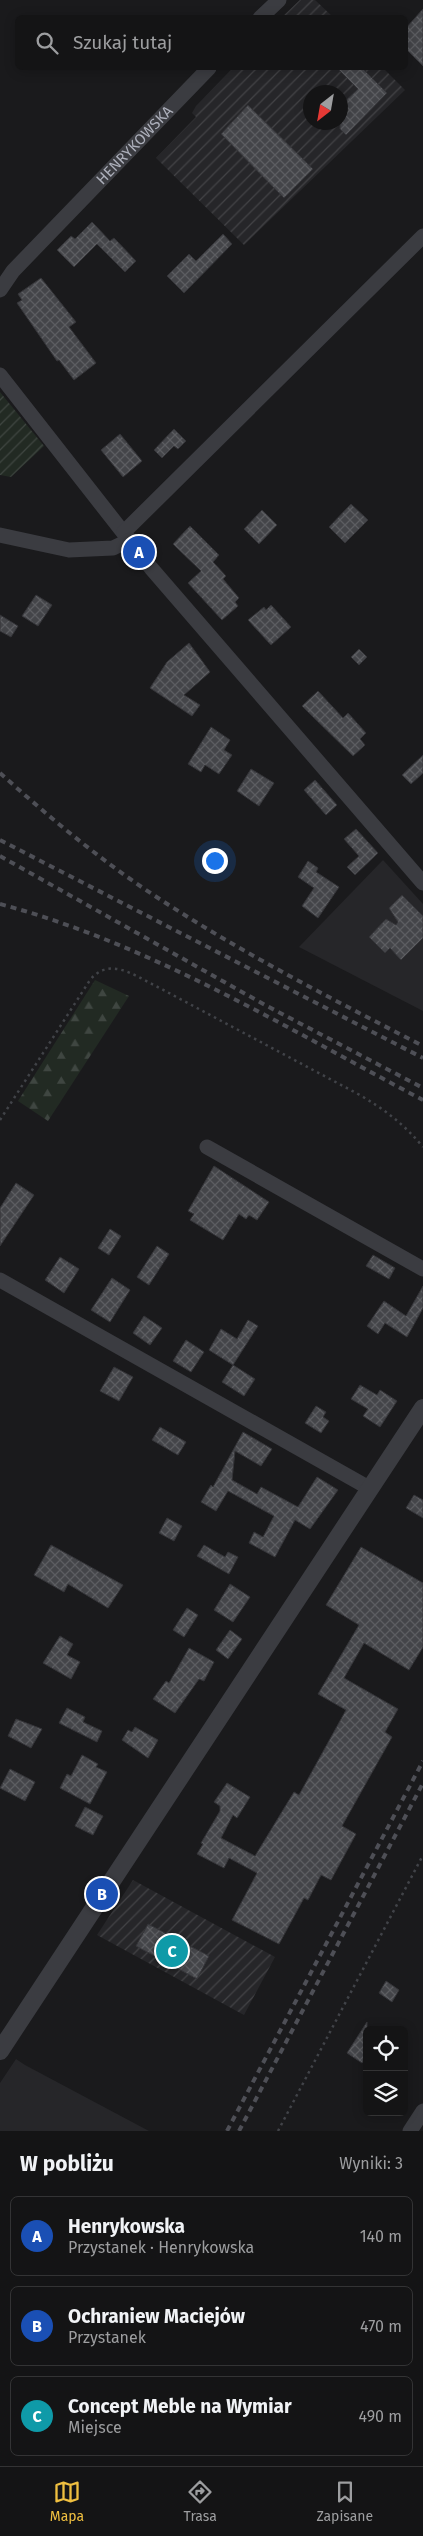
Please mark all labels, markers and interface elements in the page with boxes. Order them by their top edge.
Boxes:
search box [15,15,408,70]
icon: search [33,29,61,57]
text: Szukaj tutaj [73,31,172,54]
north arrow [303,85,348,130]
street label: HENRYKOWSKA [93,102,177,188]
pin: A [123,533,155,571]
your location [202,848,228,874]
pin: B [86,1875,118,1913]
pin: C [156,1932,188,1970]
map controls [363,2026,408,2116]
button: locate [363,2026,408,2071]
button: layers [363,2071,408,2116]
text: W pobliżu [20,2151,114,2177]
text: Wyniki: 3 [339,2154,403,2173]
text: Henrykowska [68,2215,185,2238]
text: A [32,2227,42,2246]
text: 140 m [360,2227,402,2246]
text: Przystanek · Henrykowska [68,2238,254,2257]
text: Ochraniew Maciejów [68,2305,245,2328]
text: B [32,2317,42,2336]
text: 470 m [360,2317,402,2336]
text: Przystanek [68,2328,146,2347]
text: Concept Meble na Wymiar [68,2395,292,2418]
text: C [32,2407,42,2426]
text: 490 m [359,2407,402,2426]
text: Miejsce [68,2418,122,2437]
tab: Mapa [50,2478,84,2525]
tab: Trasa [184,2478,217,2525]
tab: Zapisane [316,2478,373,2525]

